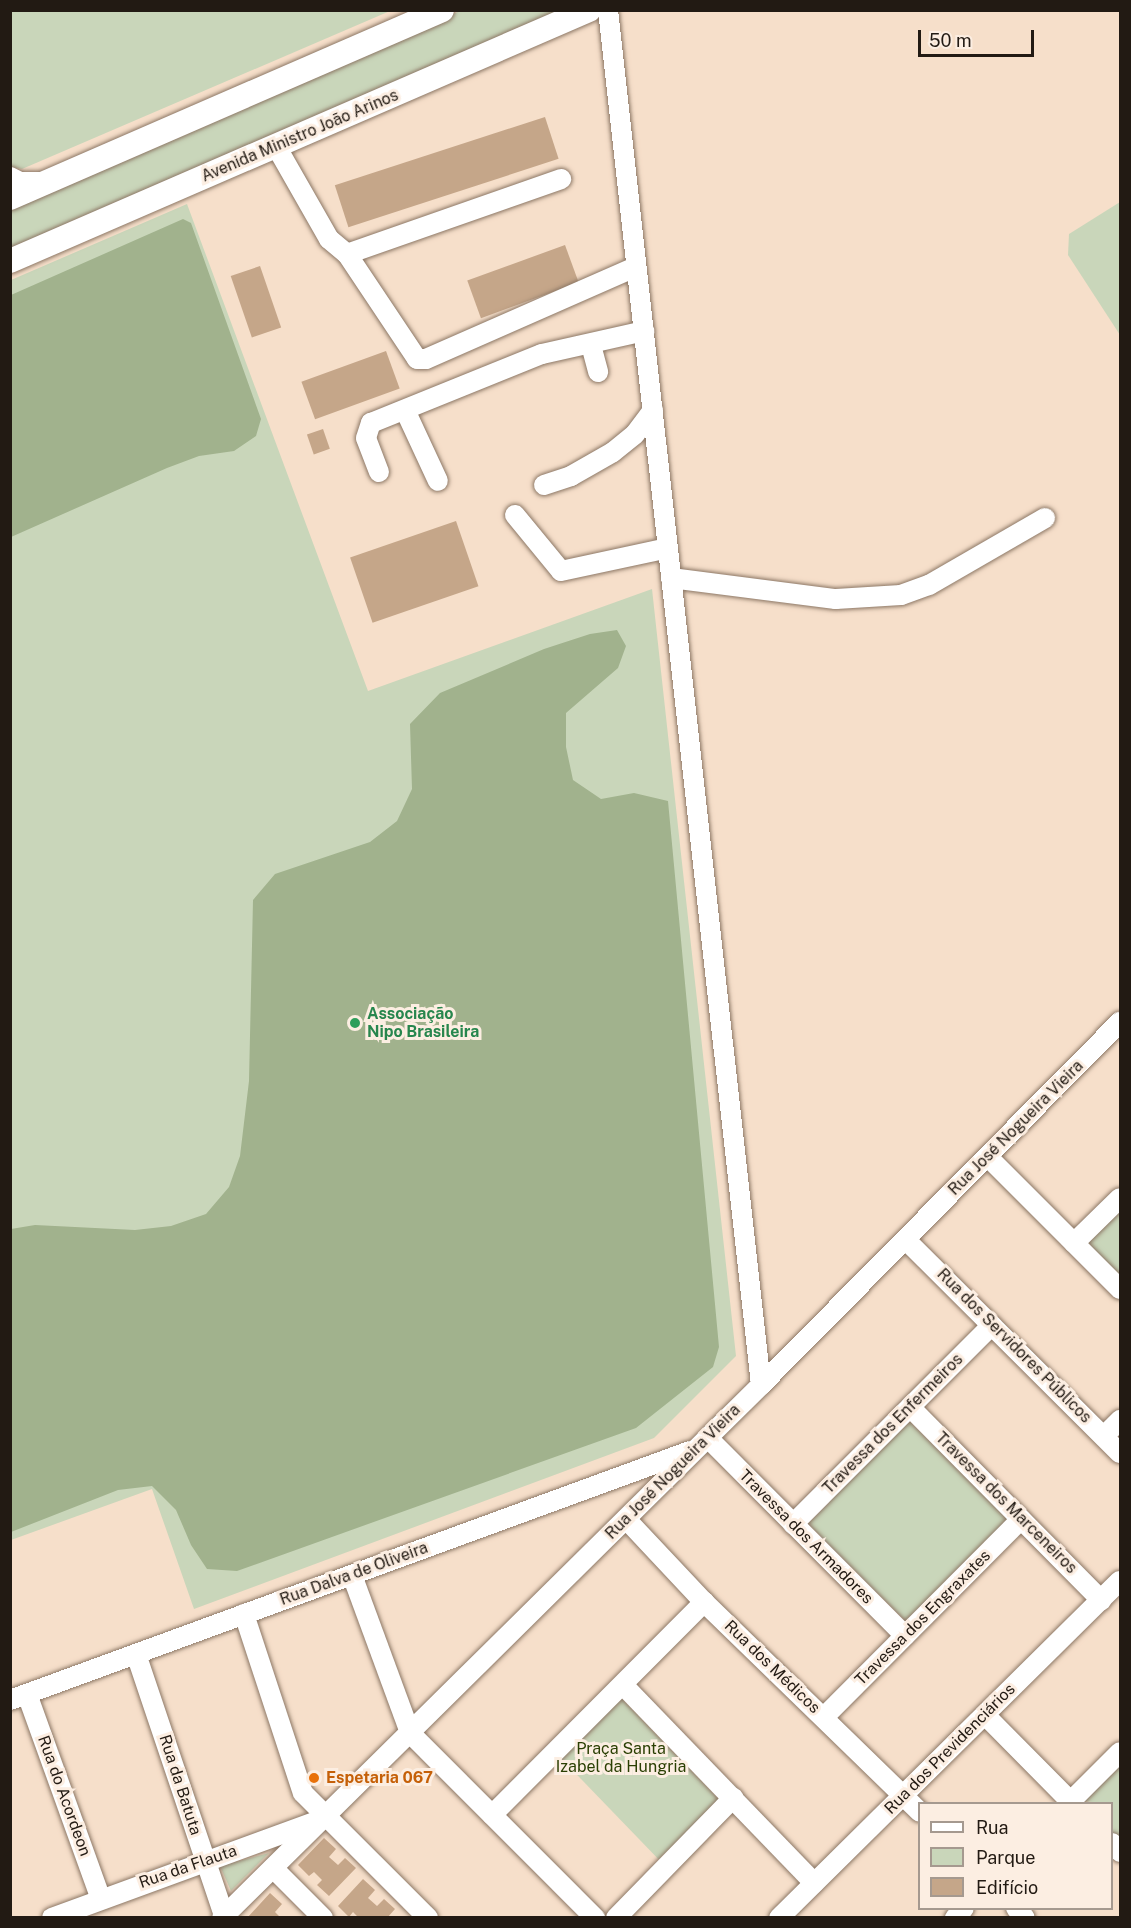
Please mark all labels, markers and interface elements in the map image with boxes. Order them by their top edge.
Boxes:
scale bar [921,18,1036,56]
text: 50 m [929,30,972,51]
street label: Avenida Ministro João Arinos [198,86,402,186]
place label: Associação Nipo Brasileira [367,1004,479,1042]
marker: Associação Nipo Brasileira [348,1016,362,1030]
street label: Rua José Nogueira Vieira [944,1056,1088,1200]
street label: Rua dos Servidores Públicos [933,1265,1095,1427]
street label: Travessa dos Enfermeiros [819,1350,967,1498]
street label: Rua José Nogueira Vieira [601,1400,745,1544]
street label: Travessa dos Marceneiros [931,1428,1081,1578]
street label: Travessa dos Armadores [735,1466,877,1608]
street label: Rua Dalva de Oliveira [277,1538,431,1610]
street label: Travessa dos Engraxates [851,1546,995,1690]
street label: Rua dos Médicos [720,1616,824,1718]
street label: Rua dos Previdenciários [881,1680,1019,1818]
street label: Rua da Batuta [155,1732,205,1838]
street label: Rua do Acordeon [33,1733,95,1859]
park label: Praça Santa Izabel da Hungria [556,1739,686,1777]
place label: Espetaria 067 [326,1768,433,1788]
marker: Espetaria 067 [307,1771,321,1785]
legend [918,1802,1113,1910]
text: Rua [976,1817,1008,1838]
street label: Rua da Flauta [136,1841,240,1893]
text: Parque [976,1847,1036,1868]
text: Edifício [976,1877,1038,1898]

